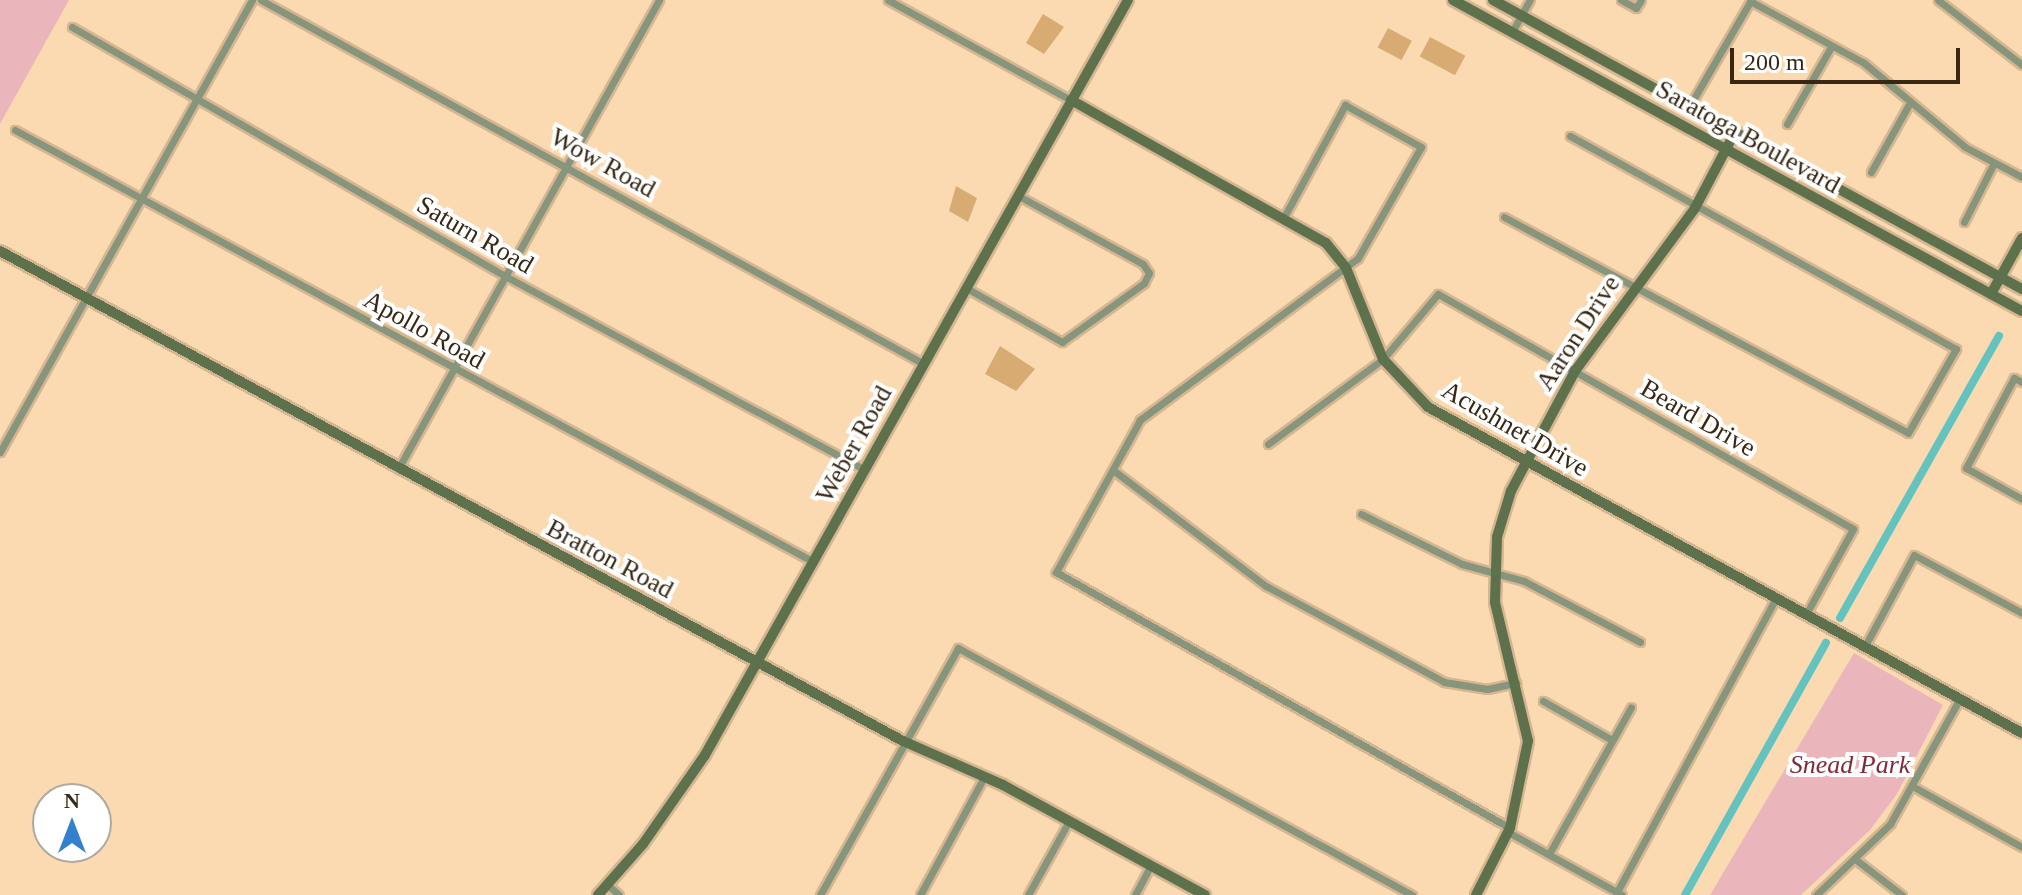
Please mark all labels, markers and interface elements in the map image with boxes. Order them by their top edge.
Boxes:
scale bar [1734,32,1964,82]
text: 200 m [1744,49,1805,75]
street label: Saratoga Boulevard [1650,73,1846,201]
street label: Wow Road [545,121,661,205]
street label: Saturn Road [411,189,539,281]
street label: Aaron Drive [1529,270,1627,396]
street label: Apollo Road [358,284,490,376]
street label: Beard Drive [1635,373,1761,463]
street label: Acushnet Drive [1436,375,1594,483]
street label: Weber Road [809,380,899,508]
street label: Bratton Road [541,513,679,605]
park label: Snead Park [1790,749,1910,781]
north arrow [32,783,112,863]
text: N [64,788,80,813]

